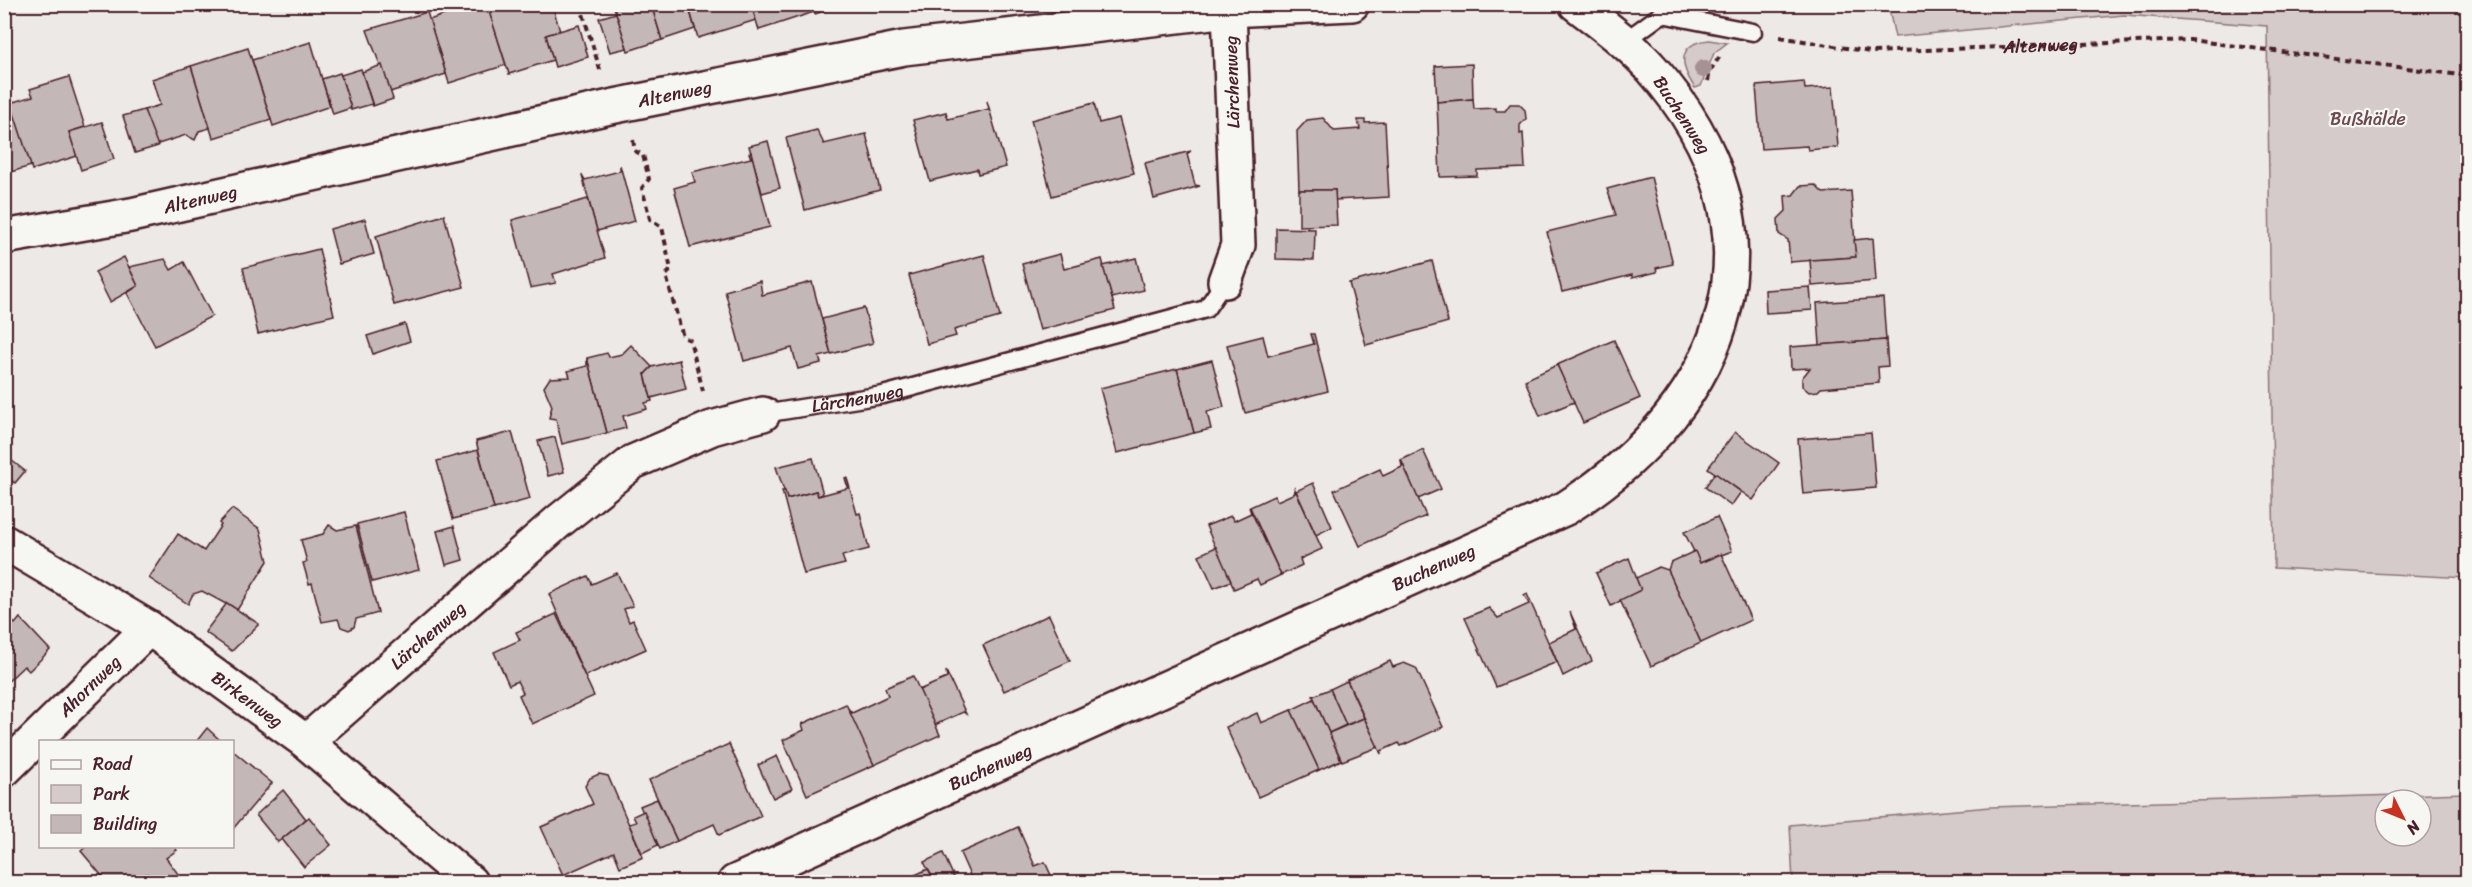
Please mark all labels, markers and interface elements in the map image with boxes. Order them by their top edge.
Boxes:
street label: Altenweg [2002,28,2079,63]
street label: Lärchenweg [1214,35,1250,129]
street label: Buchenweg [1644,69,1720,161]
street label: Altenweg [634,71,715,117]
park label: Bußhälde [2330,103,2406,135]
street label: Altenweg [159,176,240,223]
street label: Lärchenweg [809,374,907,422]
street label: Buchenweg [1386,535,1481,600]
street label: Lärchenweg [382,593,474,678]
street label: Ahornweg [50,647,129,726]
street label: Birkenweg [204,662,290,737]
street label: Buchenweg [943,734,1037,800]
legend [39,740,234,848]
text: Road [93,748,133,780]
text: Park [93,778,130,810]
north arrow [2373,788,2433,848]
text: Building [93,808,157,840]
text: N [2399,813,2429,842]

